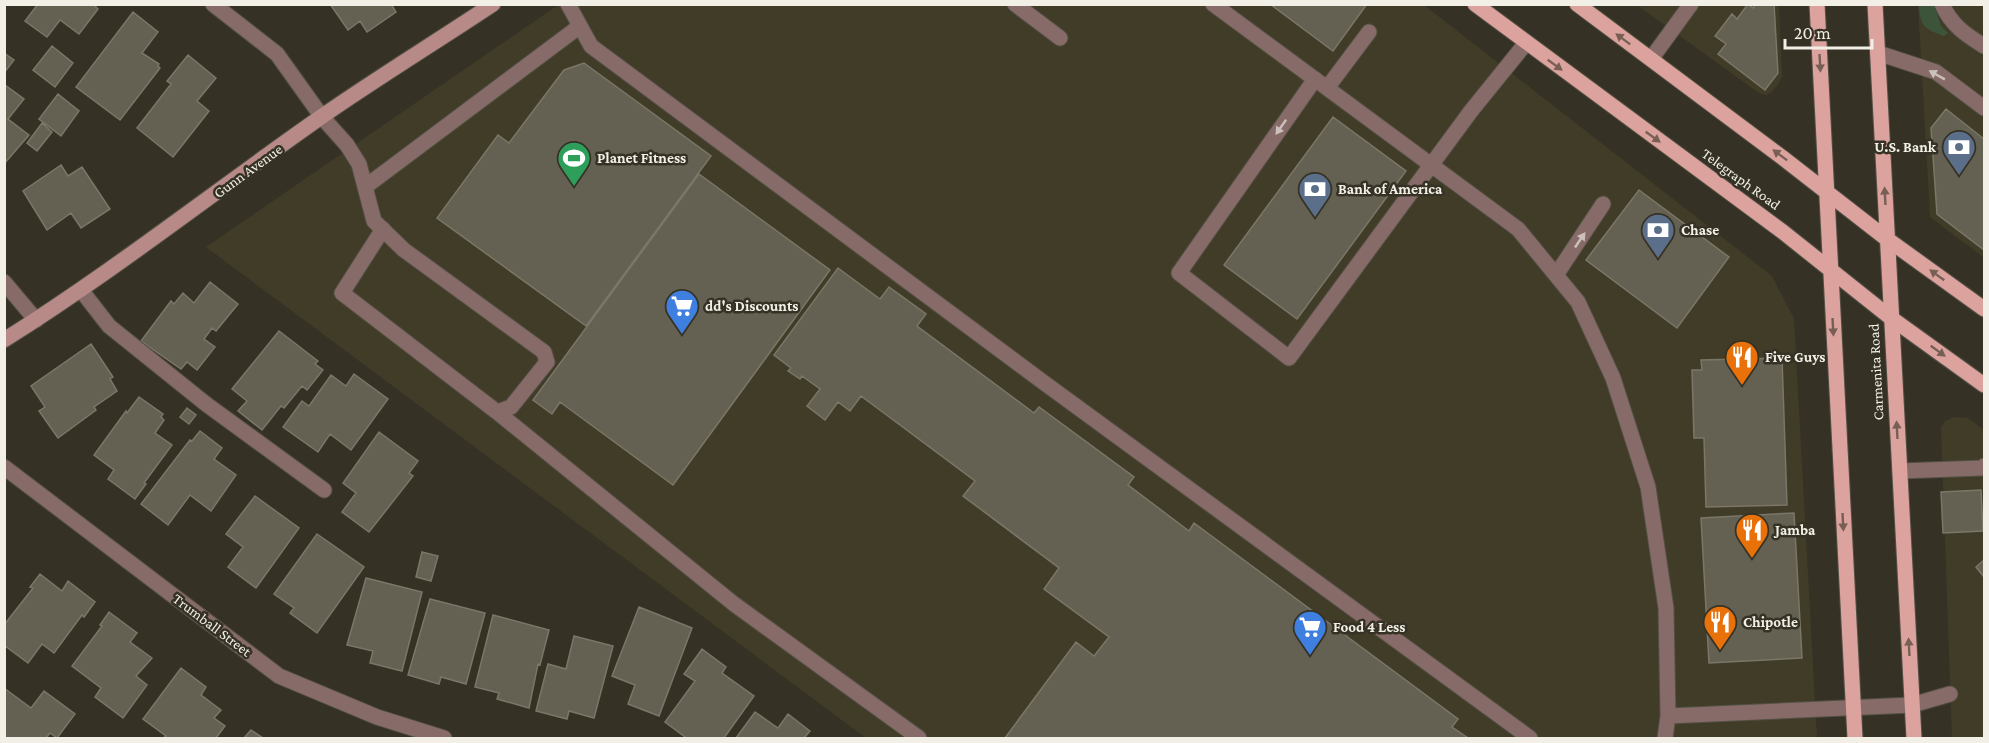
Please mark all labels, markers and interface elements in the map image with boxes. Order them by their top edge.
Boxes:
scale bar [1785,12,1872,50]
text: 20 m [1794,23,1831,43]
one-way arrow [1616,33,1631,45]
one-way arrow [1815,53,1824,72]
one-way arrow [1547,58,1563,71]
one-way arrow [1928,70,1945,80]
one-way arrow [1275,119,1287,135]
bank icon: U.S. Bank [1941,129,1977,176]
one-way arrow [1644,131,1660,143]
place label: U.S. Bank [1874,139,1937,155]
sports icon: Planet Fitness [556,140,592,187]
street label: Gunn Avenue [211,141,286,201]
street label: Telegraph Road [1698,145,1783,214]
place label: Planet Fitness [597,150,686,166]
one-way arrow [1772,150,1787,162]
bank icon: Bank of America [1297,171,1333,218]
place label: Bank of America [1338,181,1443,197]
one-way arrow [1881,187,1890,206]
bank icon: Chase [1640,212,1676,259]
place label: Chase [1681,222,1719,238]
one-way arrow [1574,232,1585,248]
one-way arrow [1929,269,1945,281]
supermarket icon: dd's Discounts [664,288,700,335]
place label: dd's Discounts [705,298,798,314]
one-way arrow [1829,317,1838,336]
street label: Carmenita Road [1865,323,1887,421]
restaurant icon: Five Guys [1724,339,1760,386]
one-way arrow [1930,345,1946,357]
place label: Five Guys [1765,349,1825,365]
one-way arrow [1893,420,1902,439]
restaurant icon: Jamba [1734,512,1770,559]
one-way arrow [1839,512,1848,531]
place label: Jamba [1773,522,1816,538]
street label: Trumball Street [170,590,255,660]
restaurant icon: Chipotle [1702,604,1738,651]
supermarket icon: Food 4 Less [1292,609,1328,656]
place label: Chipotle [1743,614,1798,630]
place label: Food 4 Less [1333,619,1405,635]
one-way arrow [1904,637,1914,656]

